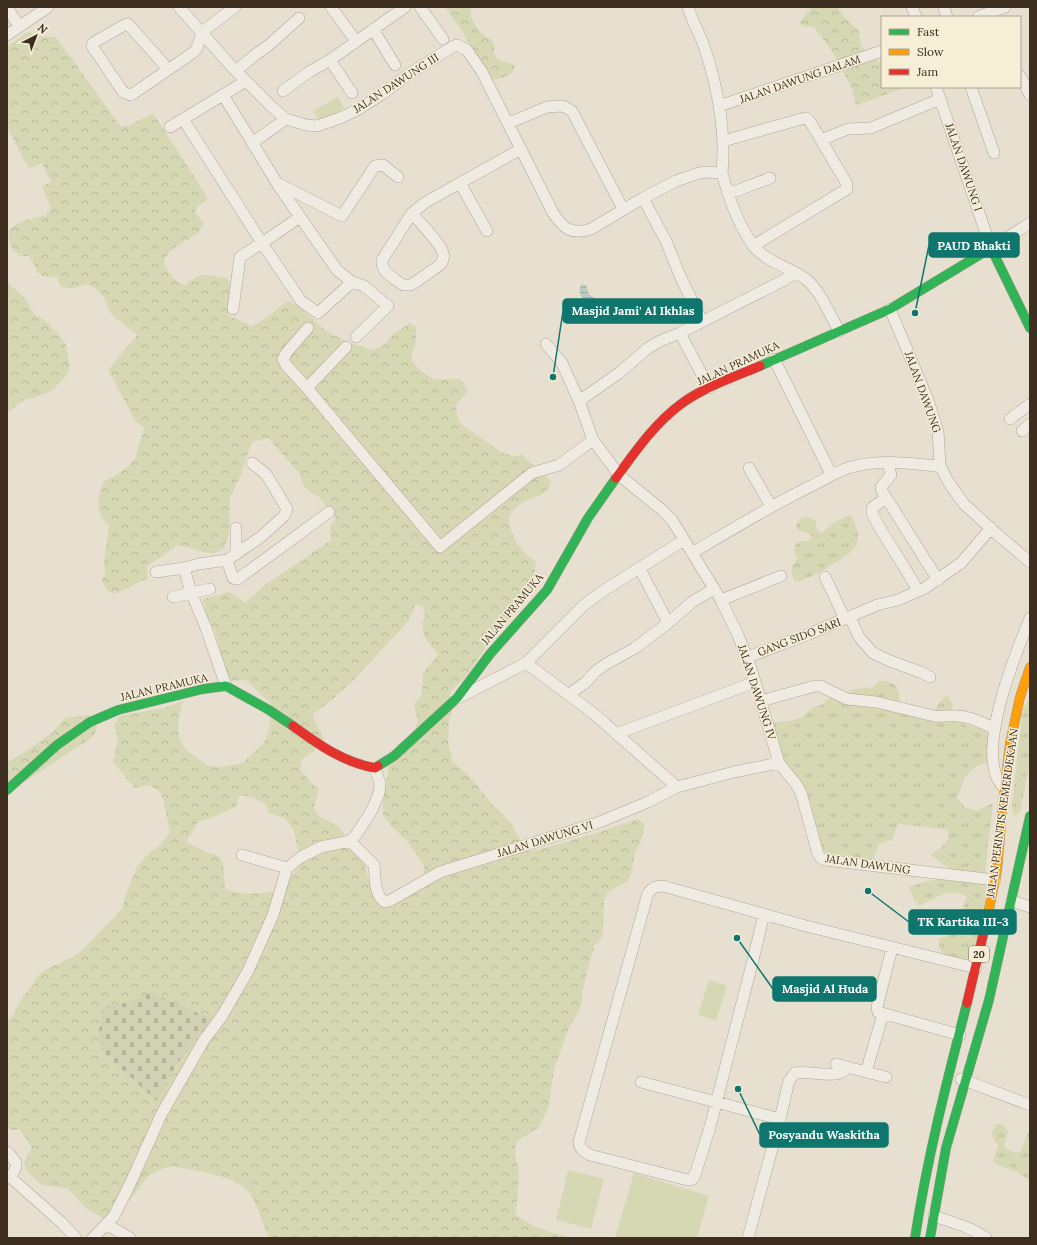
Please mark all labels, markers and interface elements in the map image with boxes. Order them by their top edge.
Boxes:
north arrow [16,16,56,56]
legend [881,16,1021,88]
text: N [35,21,51,37]
text: Fast [917,24,940,39]
text: Slow [917,44,944,59]
street label: JALAN DAWUNG III [350,50,442,117]
street label: JALAN DAWUNG DALAM [737,52,862,107]
text: Jam [916,64,938,79]
street label: JALAN DAWUNG I [942,120,986,213]
callout: PAUD Bhakti [929,233,1019,257]
text: PAUD Bhakti [937,238,1011,253]
callout: Masjid Jami' Al Ikhlas [563,299,702,323]
text: Masjid Jami' Al Ikhlas [571,303,695,318]
street label: JALAN PRAMUKA [694,337,782,389]
street label: JALAN DAWUNG [901,348,944,435]
street label: JALAN PRAMUKA [477,570,547,648]
street label: GANG SIDO SARI [755,615,843,659]
street label: JALAN DAWUNG IV [735,642,779,742]
street label: JALAN PRAMUKA [118,670,210,704]
street label: JALAN PERINTIS KEMERDEKAAN [983,727,1021,900]
street label: JALAN DAWUNG VI [494,818,595,861]
street label: JALAN DAWUNG [824,851,912,877]
callout: TK Kartika III-3 [909,910,1016,934]
text: TK Kartika III-3 [917,914,1009,929]
road number: 20 [969,946,989,962]
callout: Masjid Al Huda [773,977,876,1001]
text: Masjid Al Huda [782,981,869,996]
callout: Posyandu Waskitha [760,1123,888,1147]
text: Posyandu Waskitha [768,1127,880,1142]

